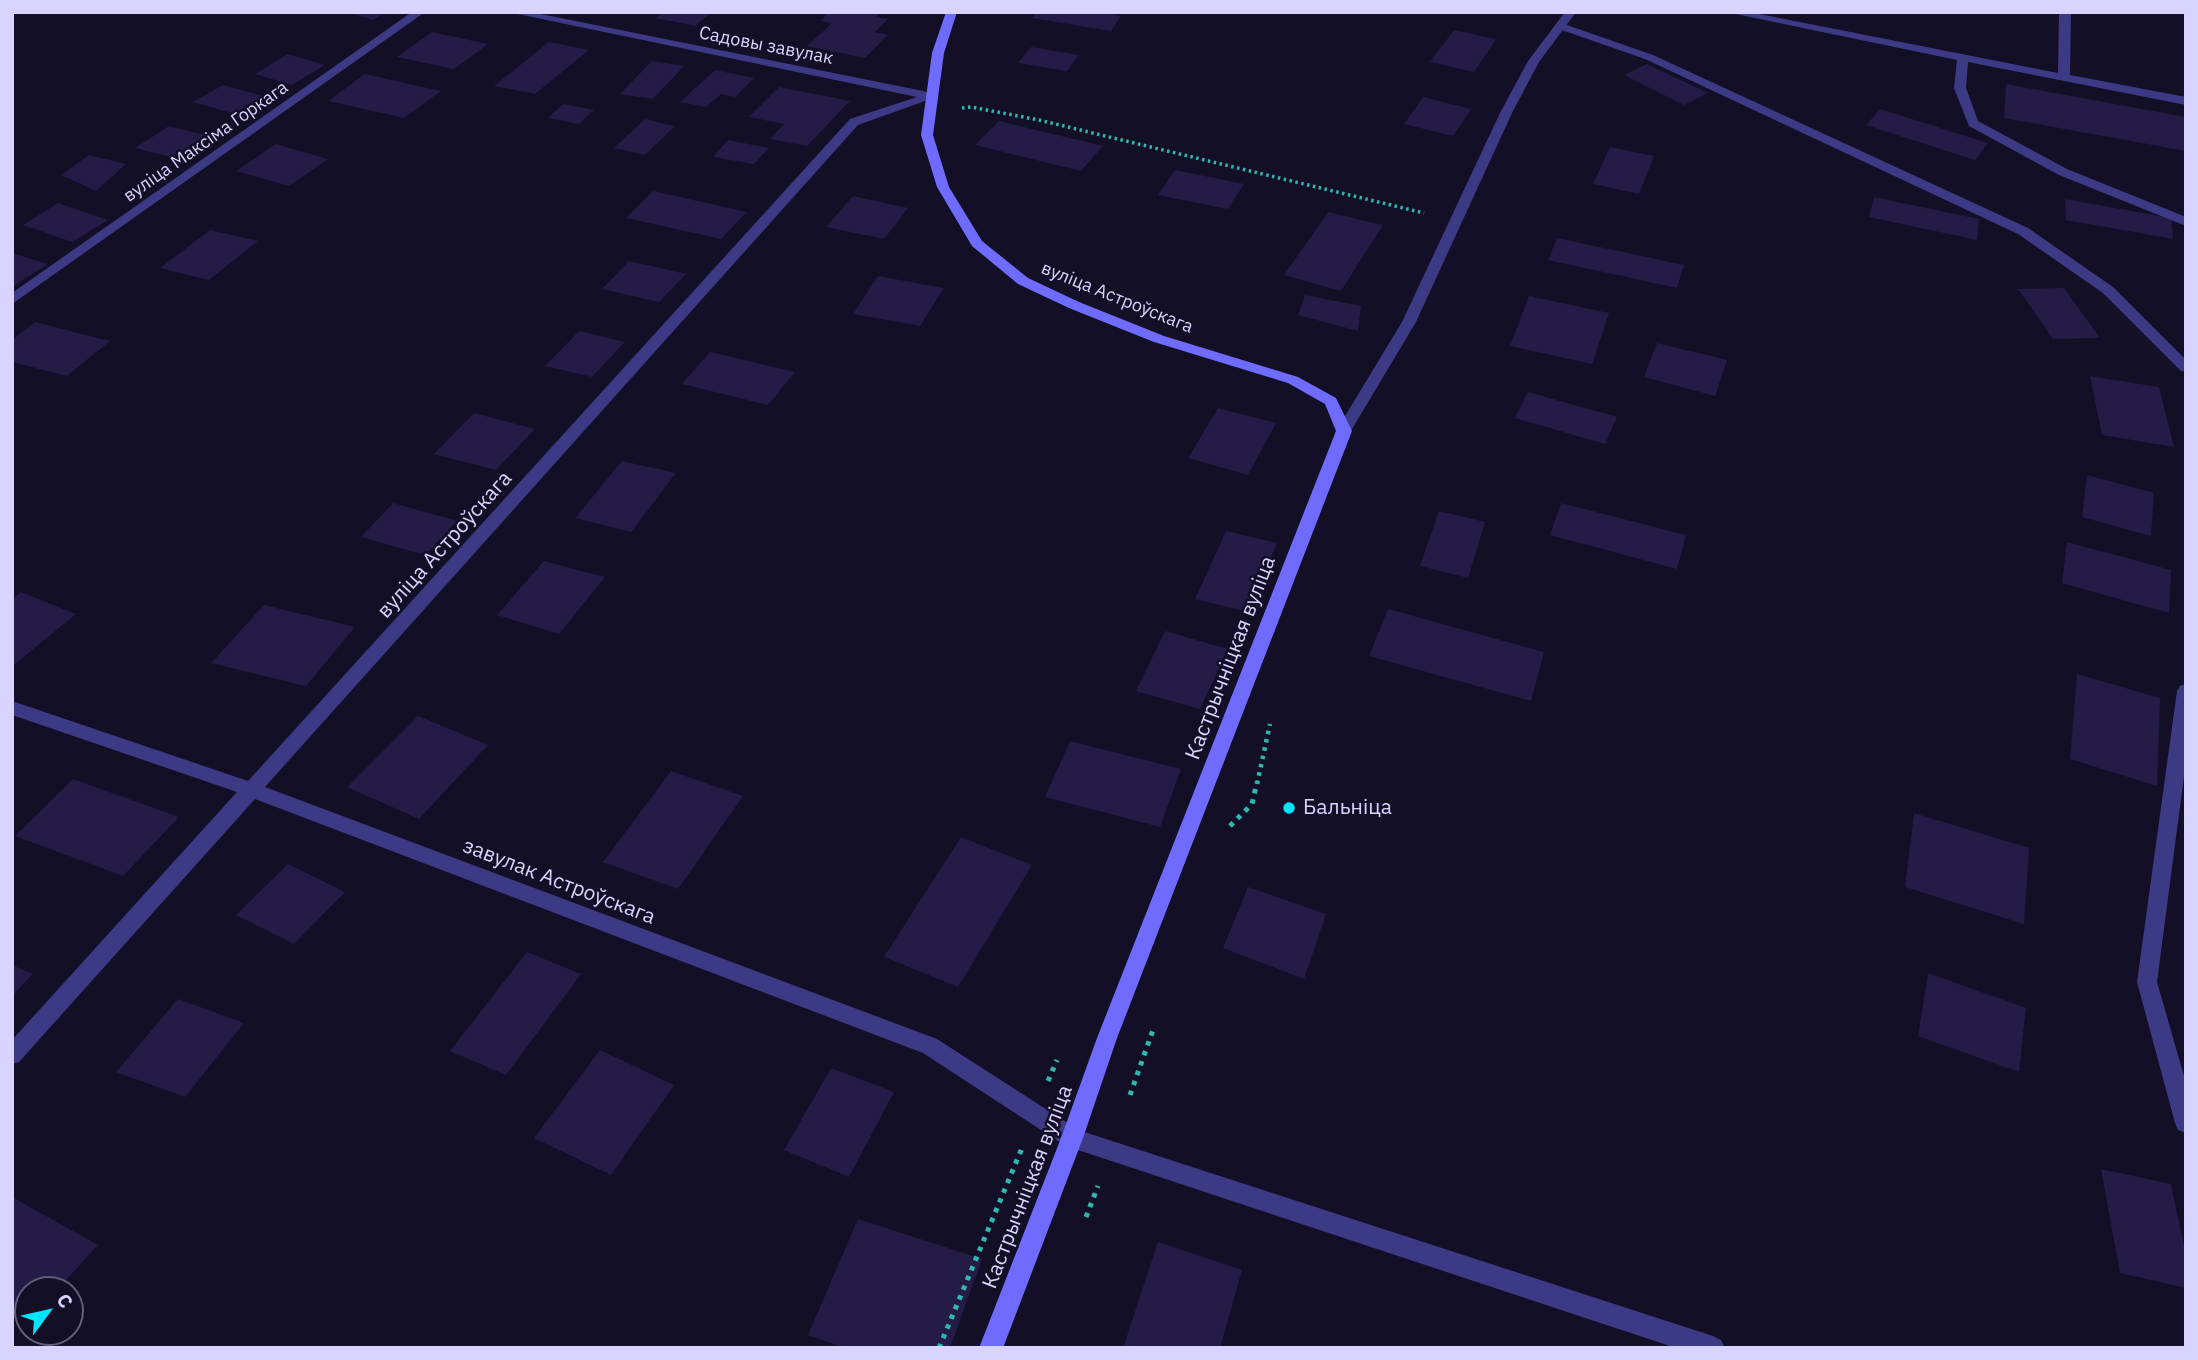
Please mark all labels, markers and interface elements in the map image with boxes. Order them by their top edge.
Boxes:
street label: Садовы завулак [697,22,835,70]
street label: вуліца Максіма Горкага [120,77,292,207]
street label: вуліца Астроўскага [1038,258,1196,338]
street label: вуліца Астроўскага [372,466,518,624]
street label: Кастрычніцкая вуліца [1181,553,1281,763]
place label: Бальніца [1303,795,1392,821]
marker: Бальніца [1281,800,1297,816]
street label: завулак Астроўскага [459,834,659,930]
street label: Кастрычніцкая вуліца [978,1082,1078,1292]
north arrow [14,1276,84,1346]
text: С [52,1289,78,1312]

